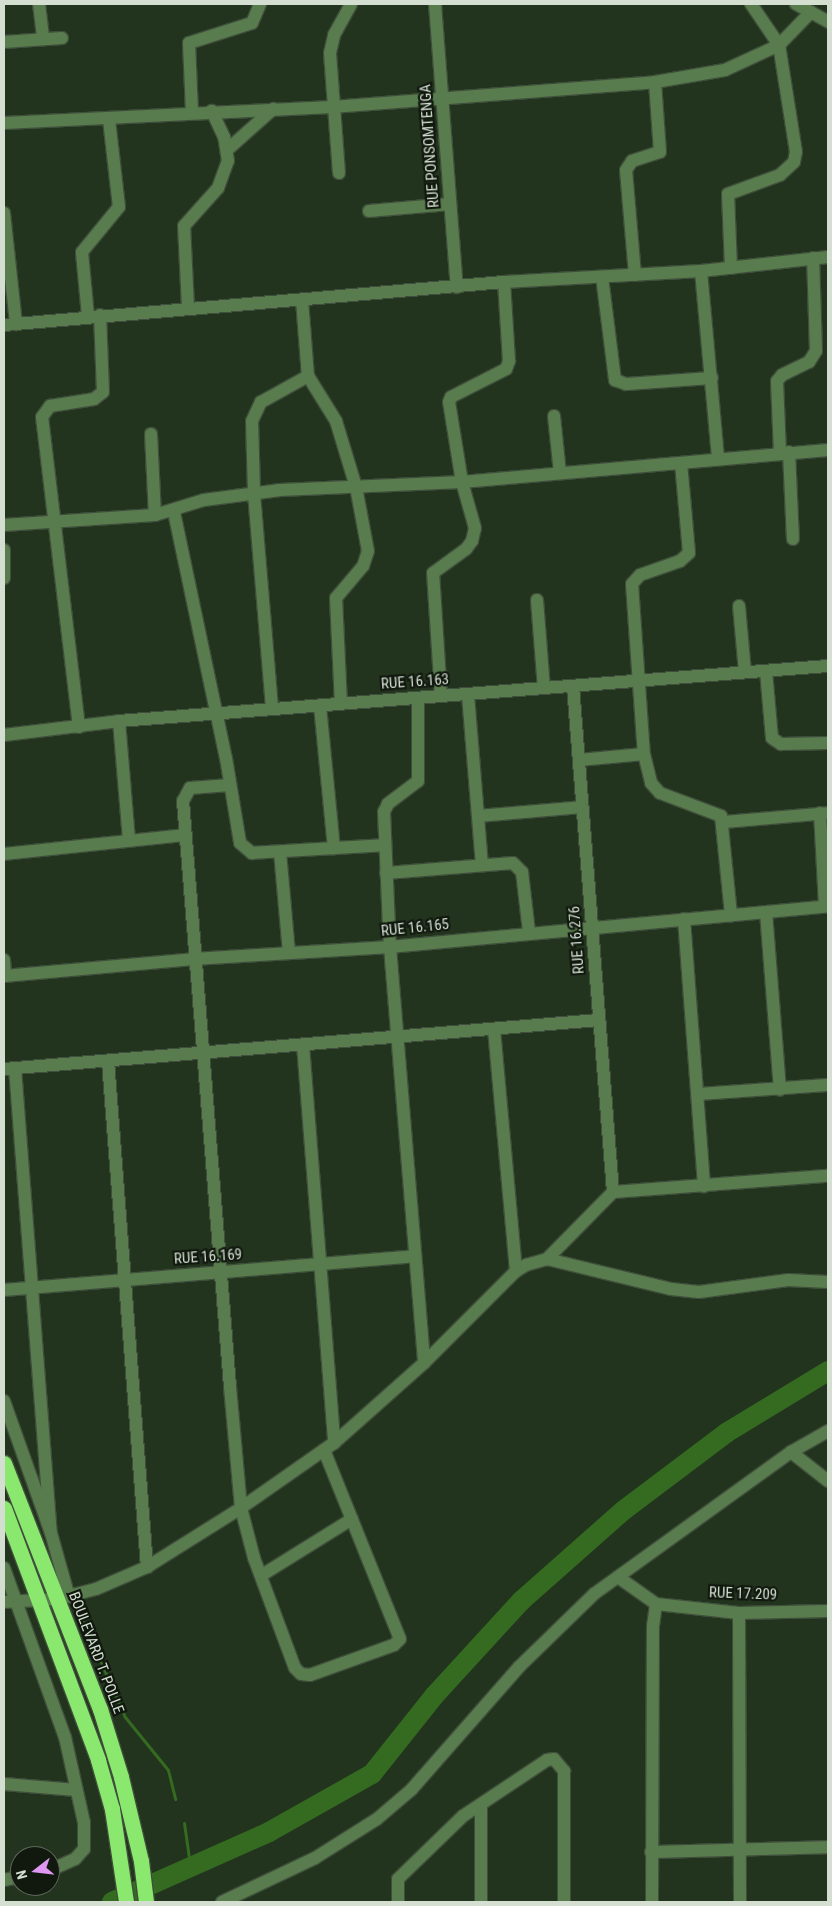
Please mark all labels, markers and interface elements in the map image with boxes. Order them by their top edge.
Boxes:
street label: RUE PONSOMTENGA [417,84,443,208]
street label: RUE 16.163 [380,671,450,693]
street label: RUE 16.276 [566,905,588,975]
street label: RUE 16.165 [380,915,450,941]
street label: RUE 16.169 [173,1246,243,1268]
street label: RUE 17.209 [709,1584,777,1604]
street label: BOULEVARD T. POLLE [64,1589,128,1717]
north arrow [10,1846,60,1896]
text: N [13,1869,30,1881]

